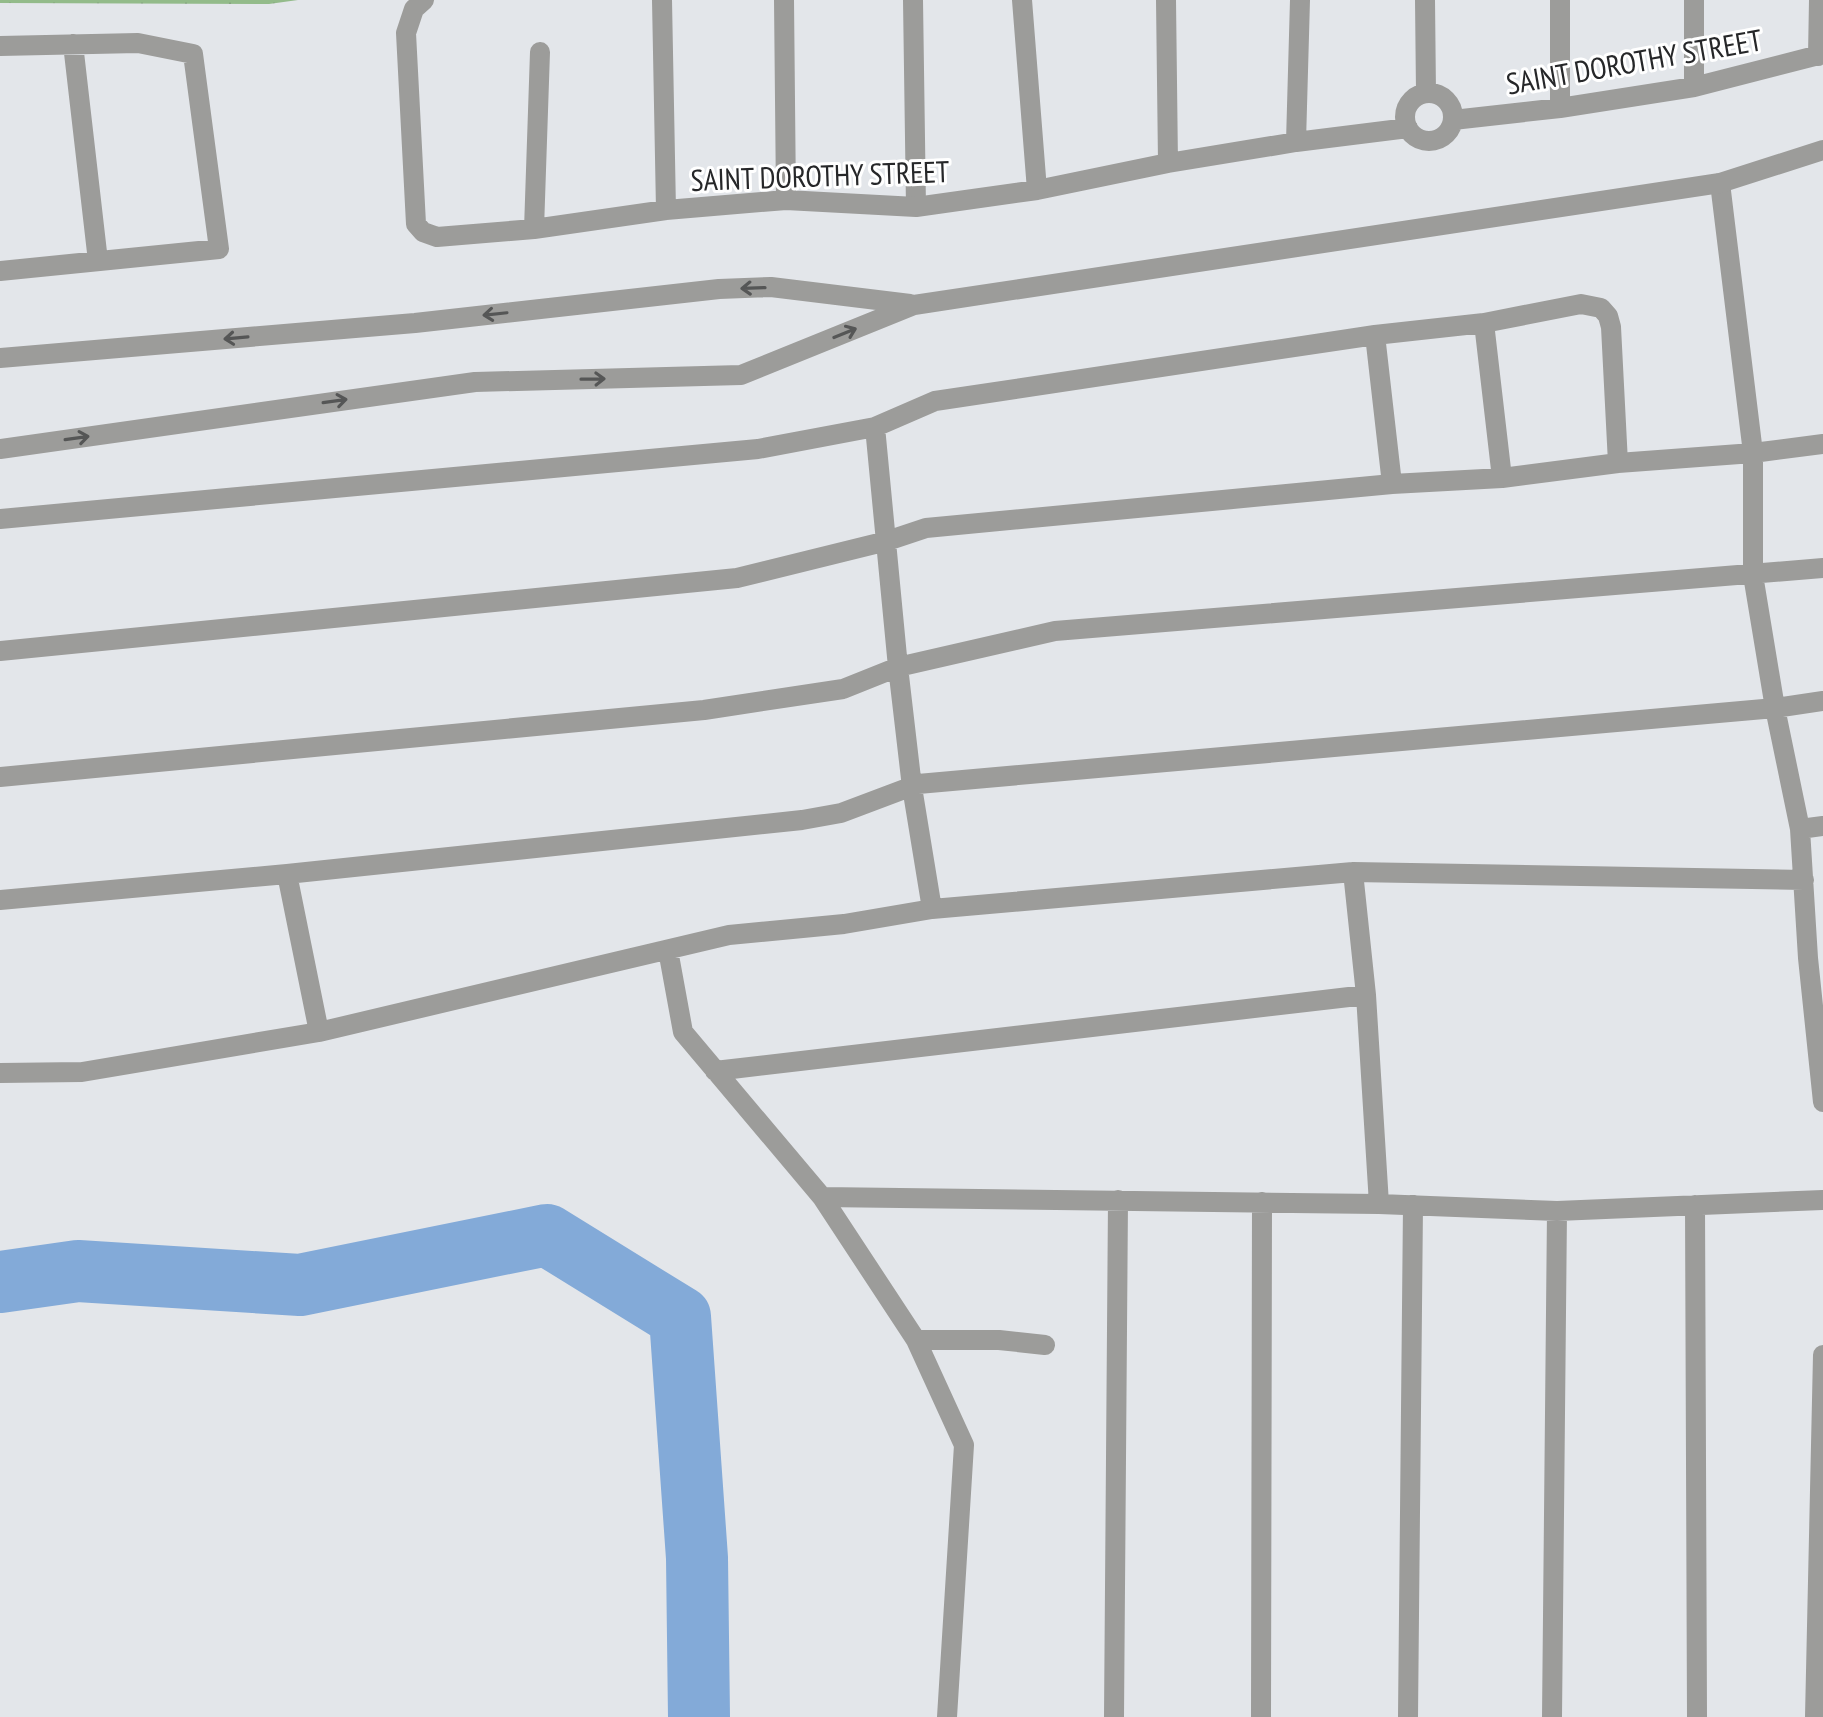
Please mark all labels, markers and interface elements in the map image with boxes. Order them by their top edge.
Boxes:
street label: SAINT DOROTHY STREET [1503,19,1765,103]
street label: SAINT DOROTHY STREET [690,151,950,199]
one-way arrow [740,281,767,296]
one-way arrow [482,307,508,322]
one-way arrow [832,325,857,339]
one-way arrow [223,331,250,346]
one-way arrow [579,371,606,386]
one-way arrow [321,394,348,409]
one-way arrow [64,430,89,445]

